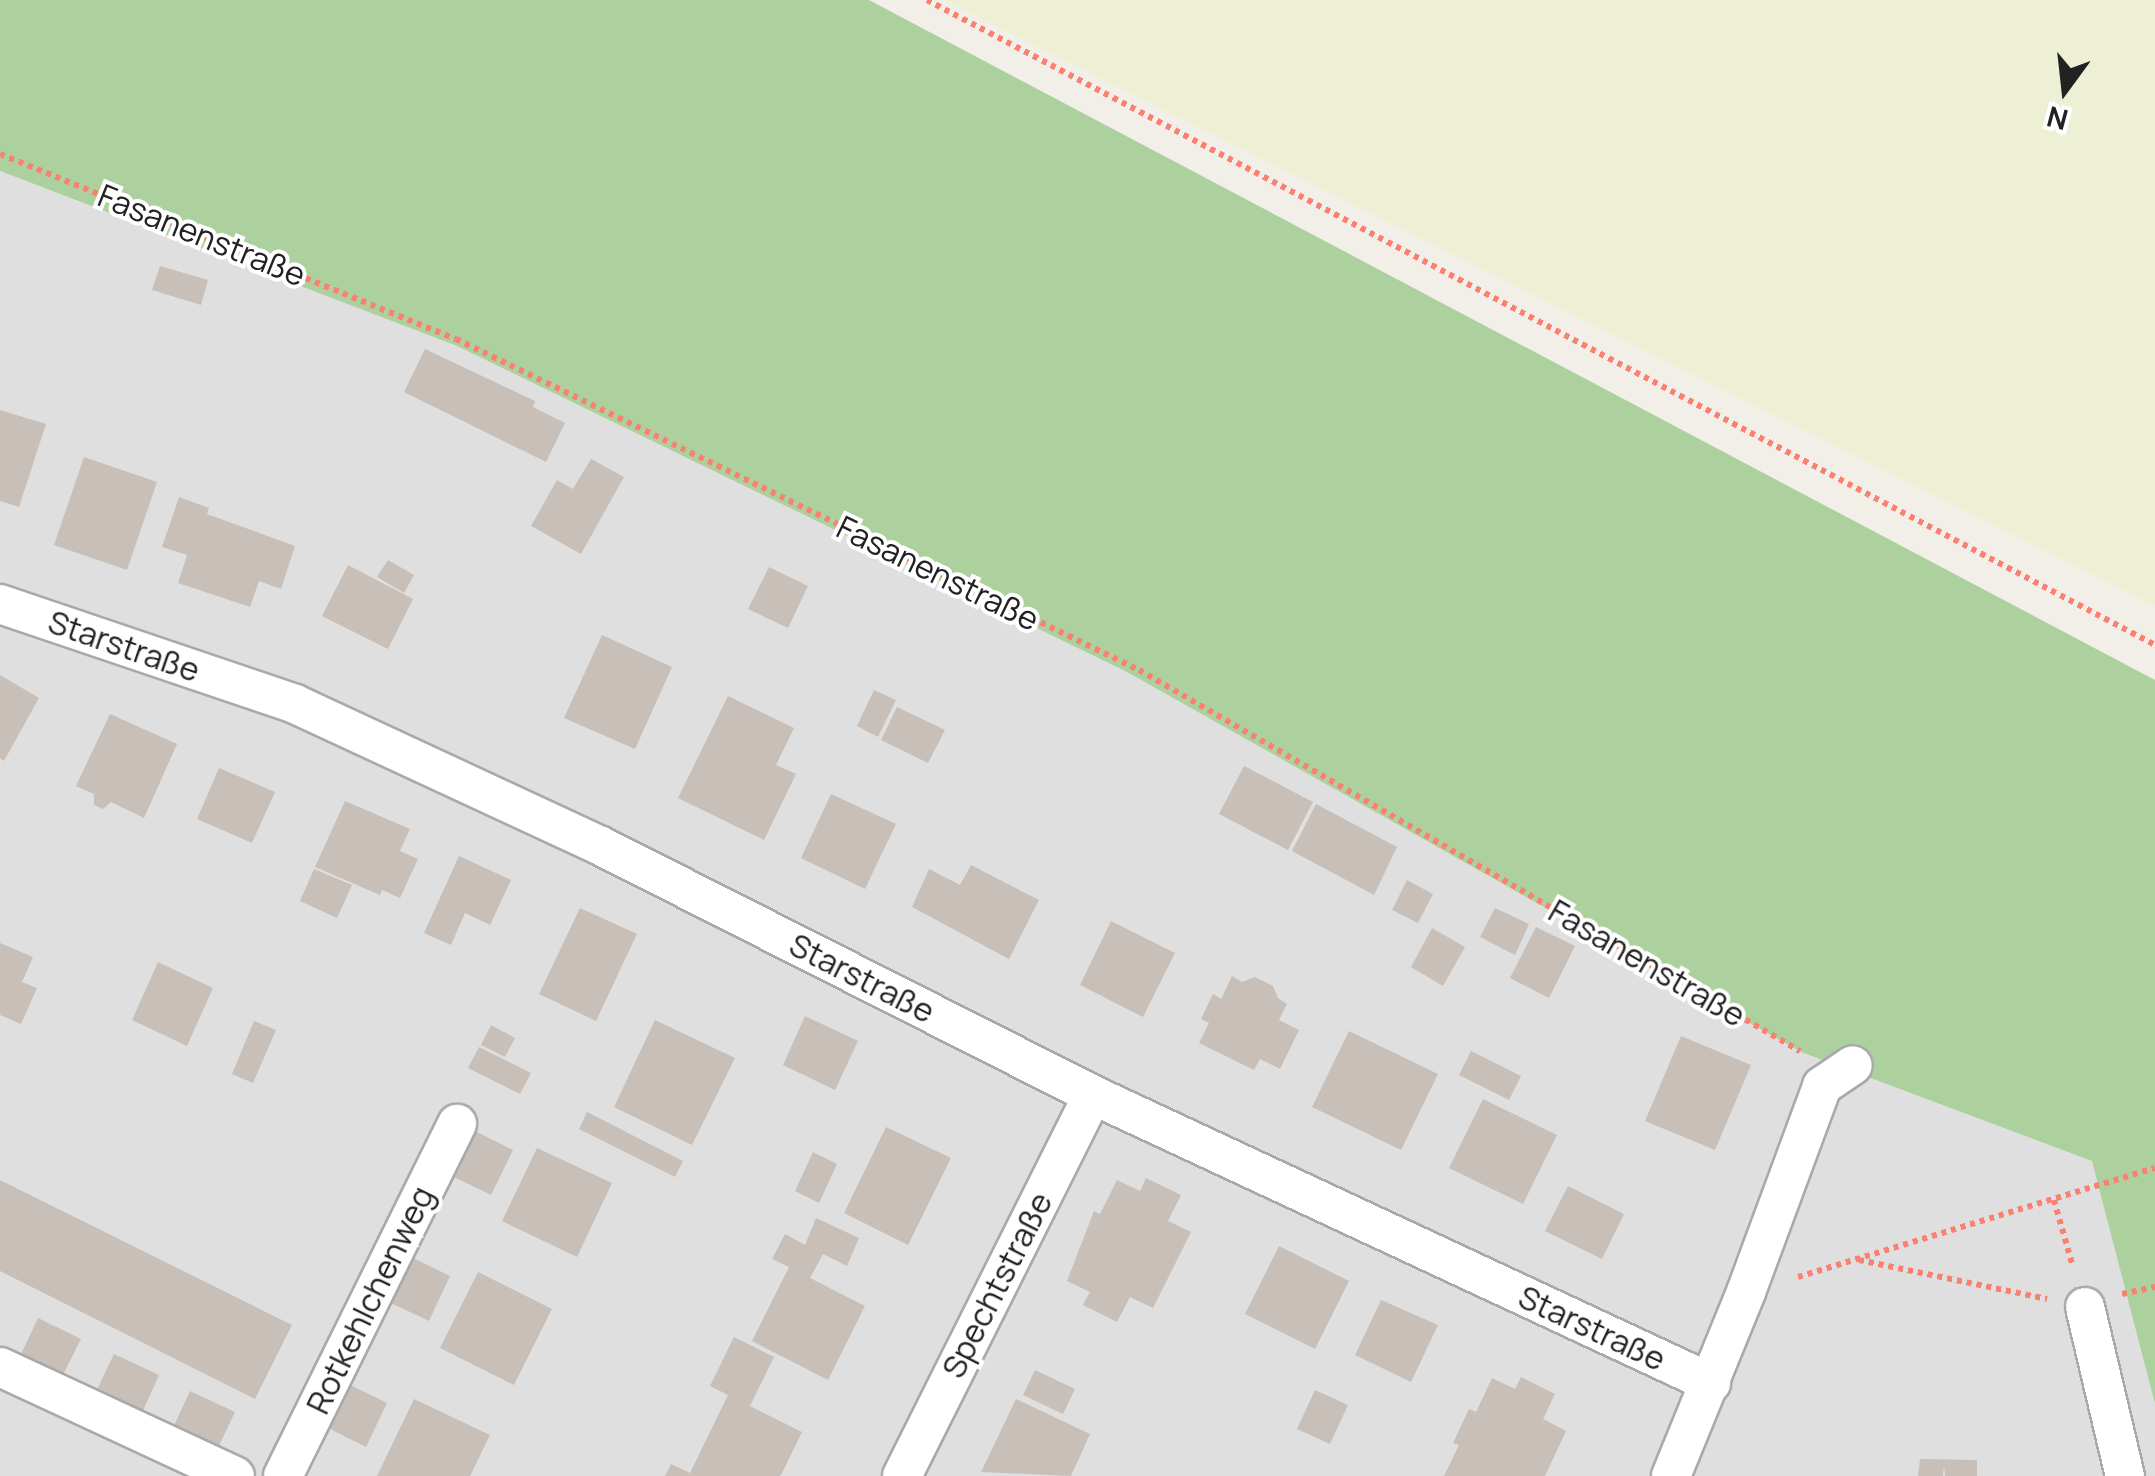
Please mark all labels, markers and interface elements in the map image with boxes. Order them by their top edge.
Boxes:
north arrow [2015,40,2115,140]
text: N [2043,98,2072,140]
street label: Fasanenstraße [93,176,311,294]
street label: Fasanenstraße [831,508,1045,638]
street label: Starstraße [43,602,205,690]
street label: Fasanenstraße [1542,891,1752,1035]
street label: Starstraße [783,925,941,1031]
street label: Rotkehlchenweg [298,1180,442,1420]
street label: Spechtstraße [934,1186,1060,1384]
street label: Starstraße [1513,1277,1671,1379]

